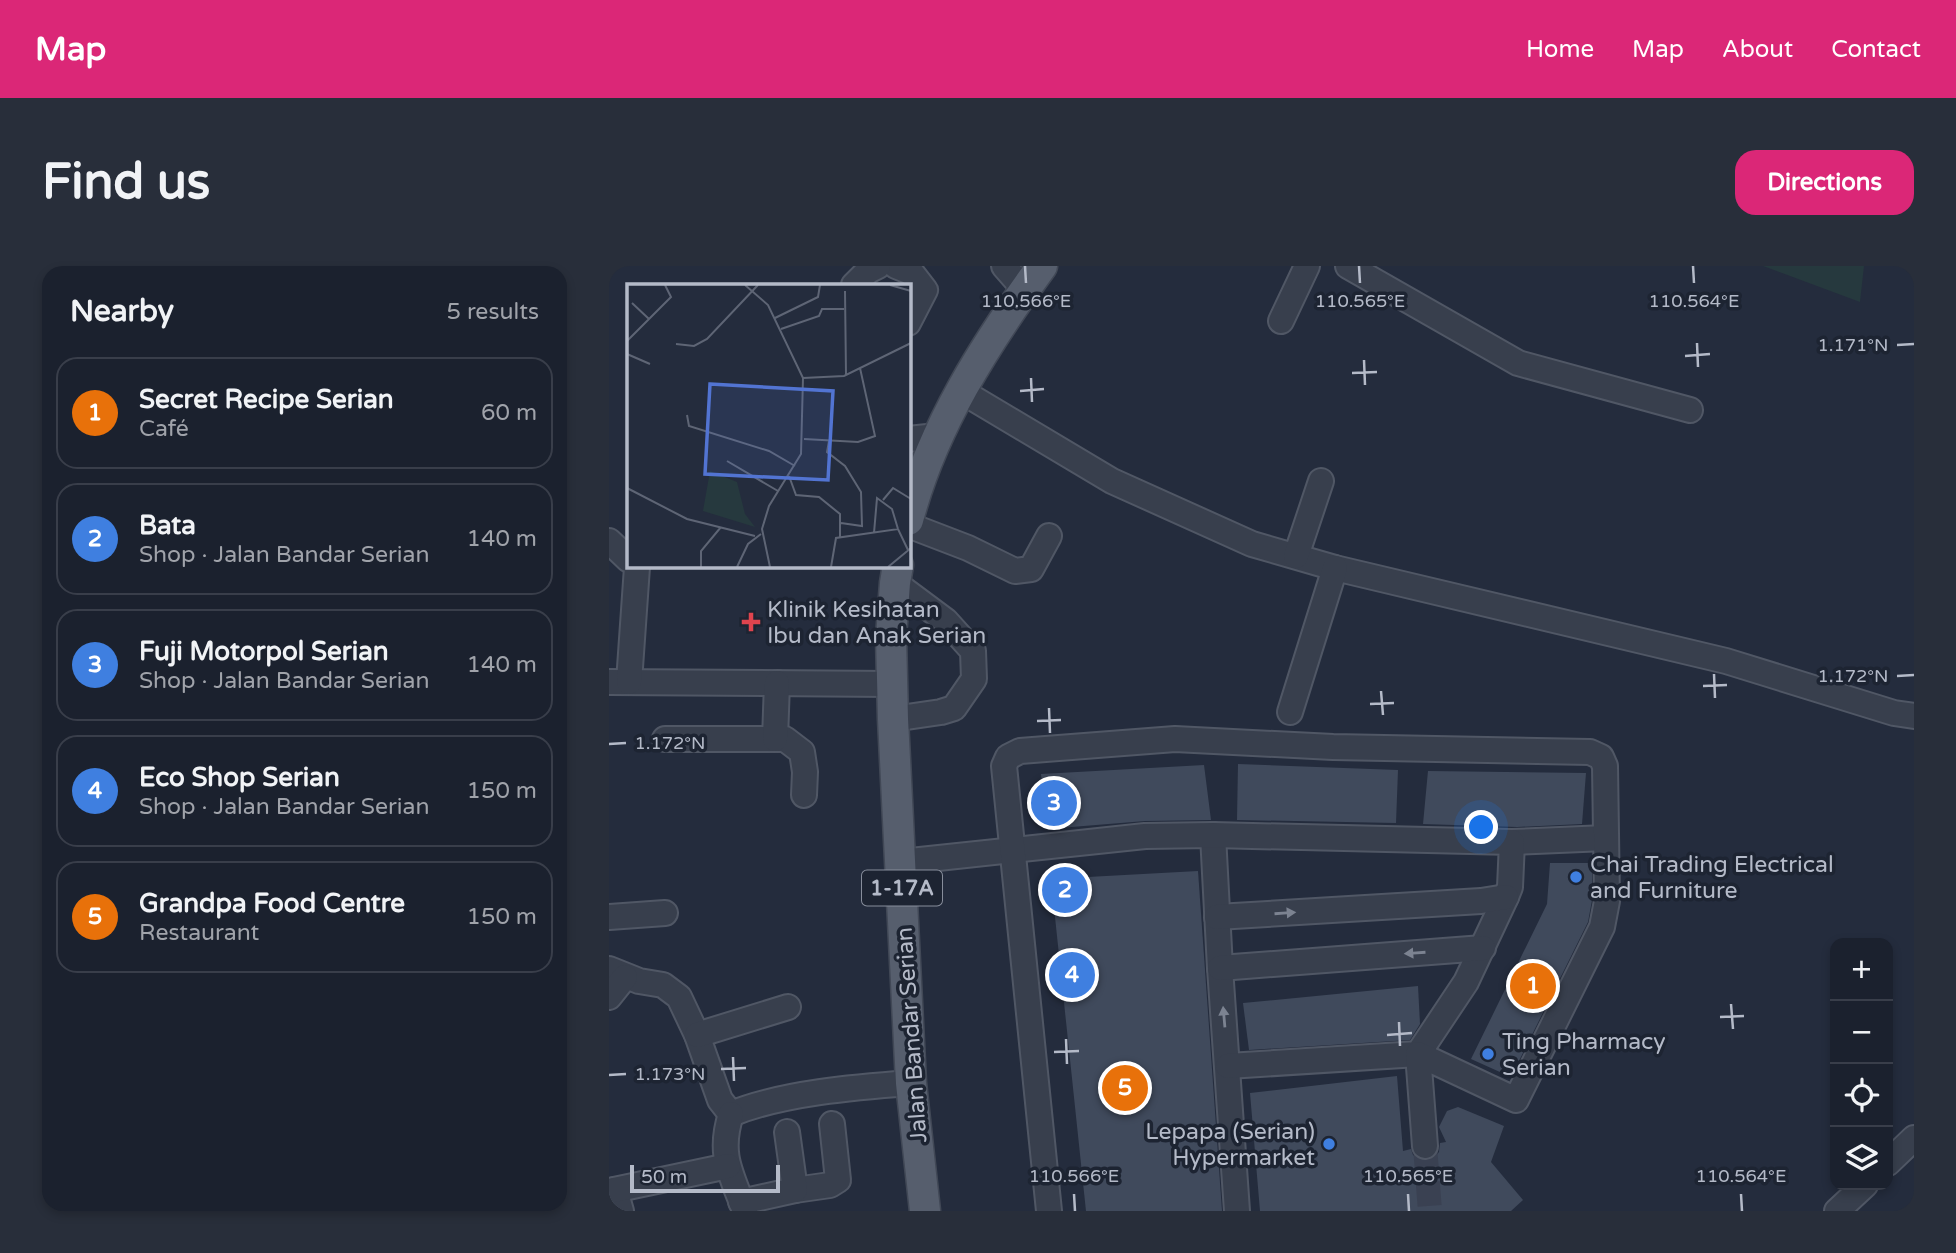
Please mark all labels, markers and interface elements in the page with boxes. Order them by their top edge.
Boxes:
text: Map [35,30,106,69]
text: Home [1526,35,1594,64]
text: Map [1632,35,1684,64]
text: About [1722,35,1793,64]
text: Contact [1831,35,1921,64]
button: Directions [1735,150,1914,215]
text: Find us [42,153,210,212]
inset map [627,284,910,567]
text: 110.566°E [981,290,1071,312]
text: 110.565°E [1315,290,1405,312]
text: 110.564°E [1649,290,1739,312]
text: Nearby [70,293,174,330]
text: 5 results [446,298,539,326]
text: 1.171°N [1817,334,1889,356]
text: Secret Recipe Serian [139,384,394,415]
text: 1 [88,399,102,427]
text: 60 m [481,399,537,427]
text: Café [139,415,189,443]
text: Bata [139,510,196,541]
text: 2 [88,525,102,553]
text: 140 m [467,525,537,553]
text: Shop · Jalan Bandar Serian [139,541,429,569]
place label: Klinik Kesihatan Ibu dan Anak Serian [767,596,986,650]
marker: Klinik Kesihatan Ibu dan Anak Serian [741,612,761,632]
text: Fuji Motorpol Serian [139,636,389,667]
text: 3 [88,651,102,679]
text: 140 m [467,651,537,679]
text: 1.172°N [1817,665,1889,687]
text: Shop · Jalan Bandar Serian [139,667,429,695]
text: 1.172°N [634,732,706,754]
text: Eco Shop Serian [139,762,340,793]
text: 4 [88,777,102,805]
text: 150 m [467,777,537,805]
pin: 3 [1031,777,1077,829]
text: Shop · Jalan Bandar Serian [139,793,429,821]
your location [1464,810,1498,844]
place label: Chai Trading Electrical and Furniture [1590,851,1834,905]
pin: 2 [1042,864,1088,916]
marker: Chai Trading Electrical and Furniture [1568,869,1584,885]
road number: 1-17A [862,870,942,906]
text: Grandpa Food Centre [139,888,405,919]
text: 5 [88,903,102,931]
text: 150 m [467,903,537,931]
one-way arrow [1275,907,1297,918]
text: Restaurant [139,919,259,947]
street label: Jalan Bandar Serian [890,926,933,1144]
map controls [1830,938,1893,1190]
button: + [1830,938,1893,1001]
one-way arrow [1404,948,1426,959]
pin: 4 [1049,949,1095,1001]
pin: 1 [1510,960,1556,1012]
button: − [1830,1001,1893,1064]
one-way arrow [1218,1006,1229,1028]
place label: Ting Pharmacy Serian [1502,1028,1666,1082]
marker: Ting Pharmacy Serian [1480,1046,1496,1062]
pin: 5 [1102,1062,1148,1114]
text: 1.173°N [634,1063,706,1085]
button: locate [1830,1064,1893,1127]
place label: Lepapa (Serian) Hypermarket [1145,1118,1315,1172]
button: layers [1830,1127,1893,1190]
marker: Lepapa (Serian) Hypermarket [1321,1136,1337,1152]
scale bar [630,1162,781,1194]
text: 110.566°E [1029,1165,1119,1187]
text: 110.565°E [1363,1165,1453,1187]
text: 110.564°E [1696,1165,1786,1187]
text: 50 m [641,1166,687,1188]

